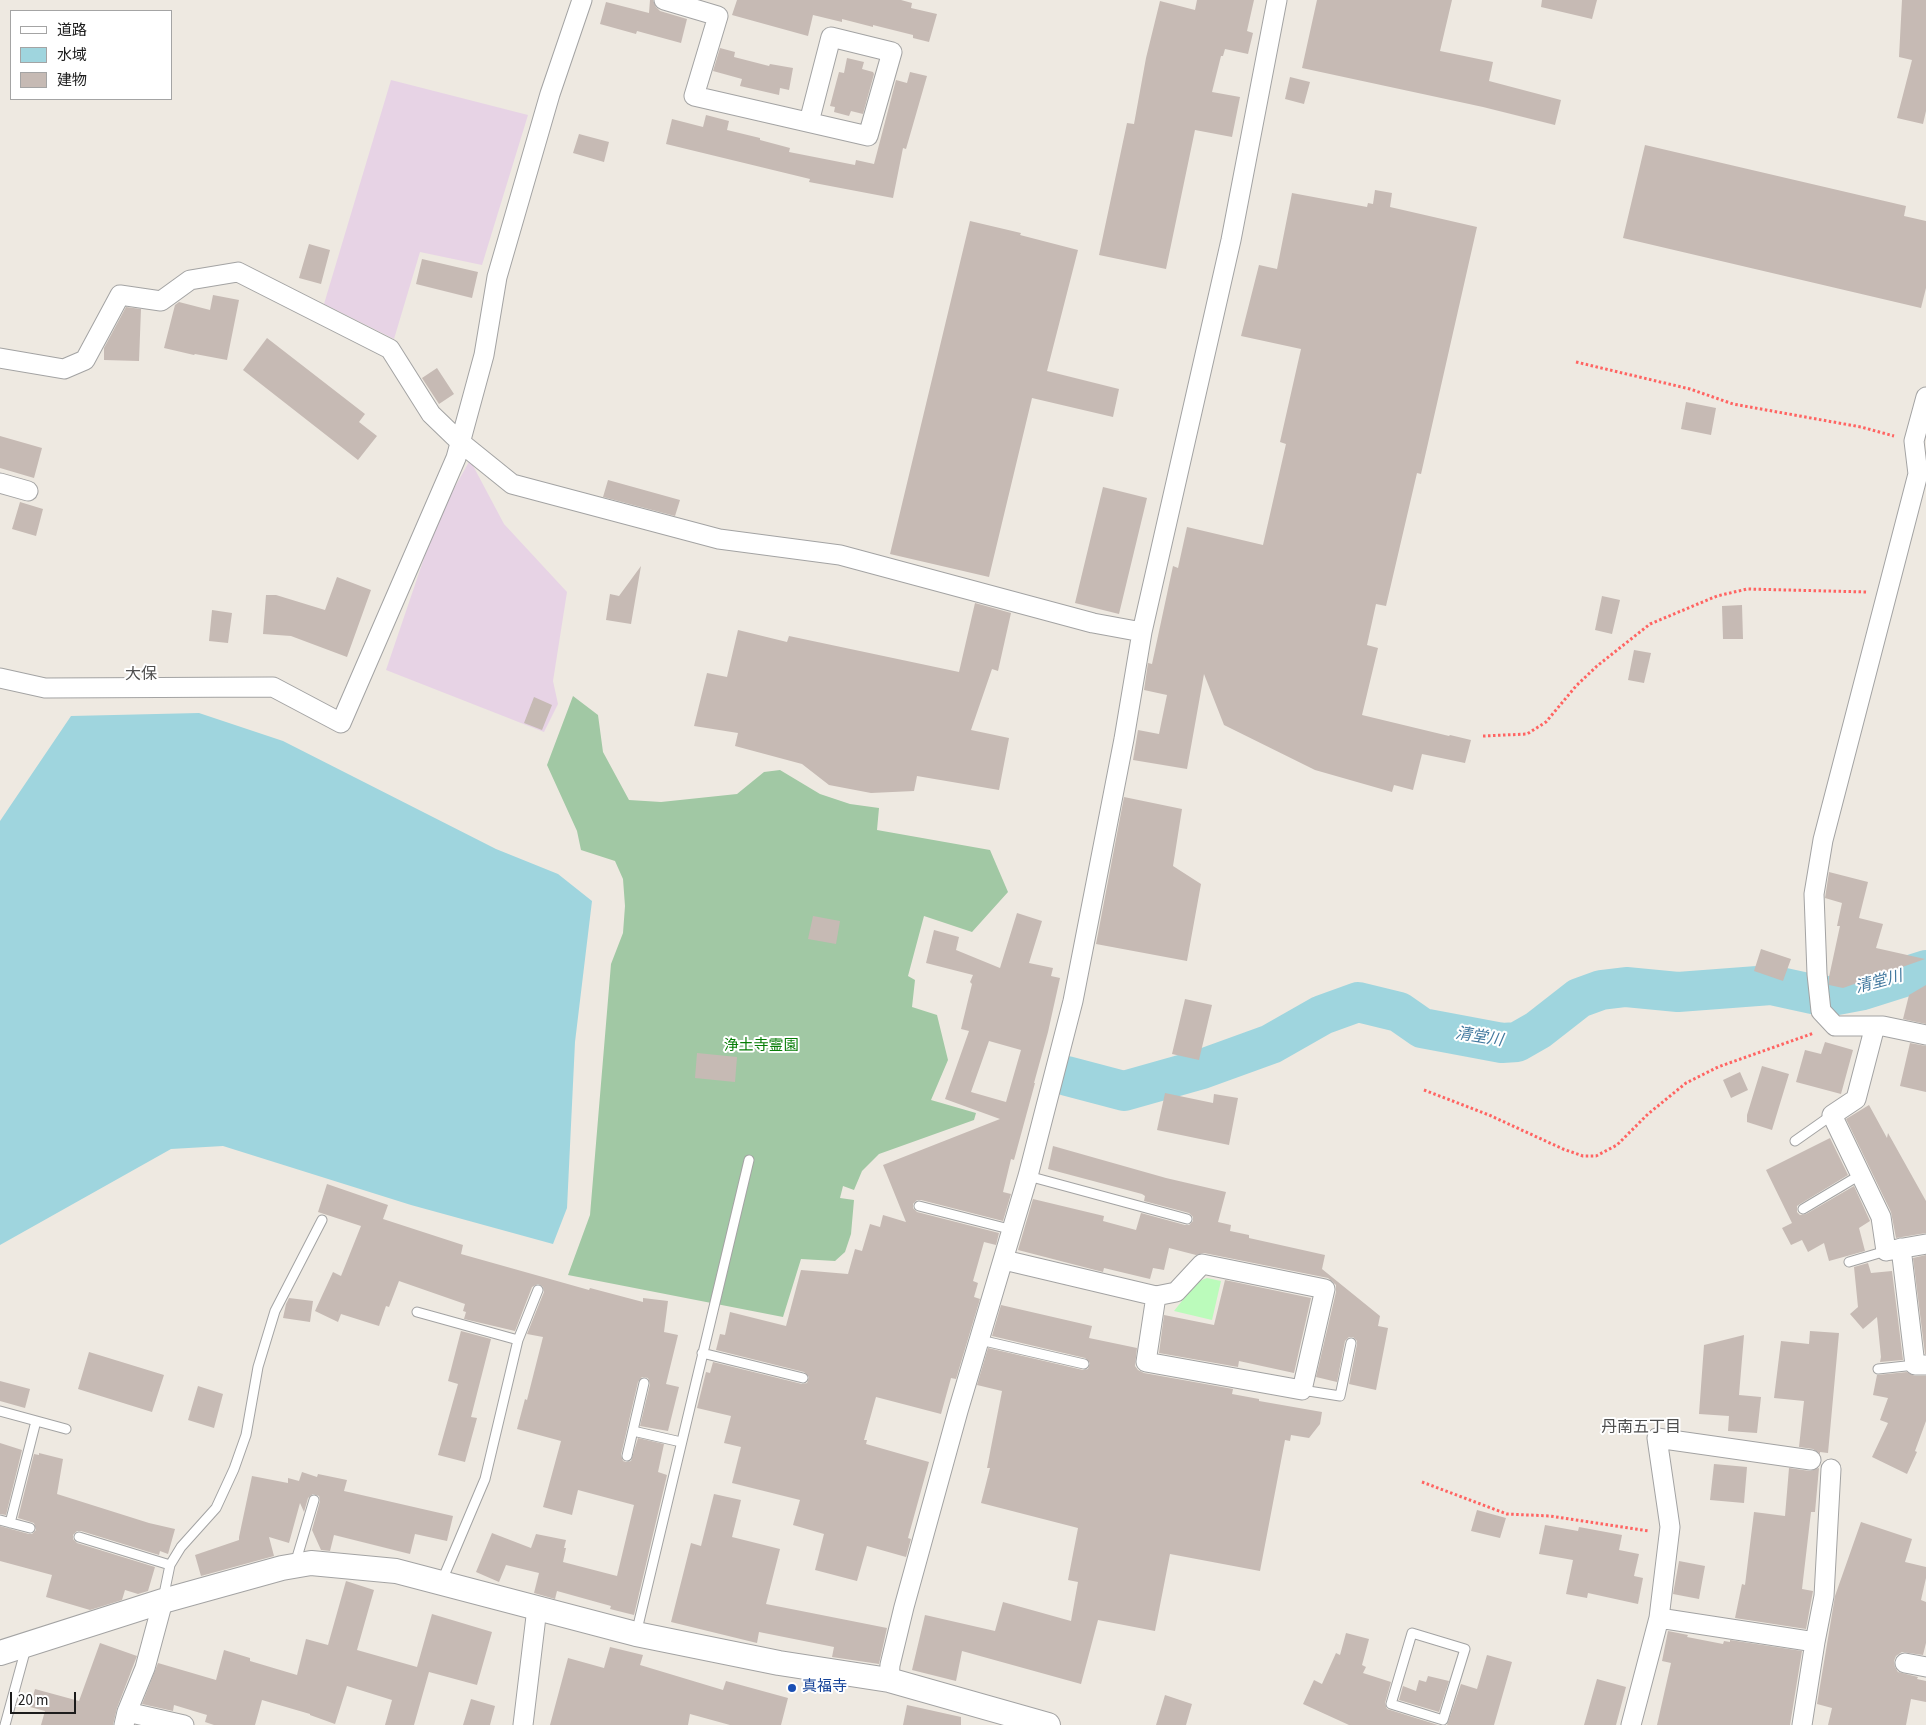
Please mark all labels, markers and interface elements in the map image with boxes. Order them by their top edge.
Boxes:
legend [10,10,172,100]
text: 道路 [57,20,87,41]
text: 水域 [57,45,87,66]
text: 建物 [57,70,87,91]
district label: 大保 [125,665,157,685]
water label: 清堂川 [1853,968,1905,998]
water label: 清堂川 [1454,1025,1504,1051]
park label: 浄土寺霊園 [724,1038,798,1056]
district label: 丹南五丁目 [1601,1418,1681,1438]
place label: 真福寺 [802,1679,847,1697]
scale bar [12,1682,79,1714]
marker: 真福寺 [786,1682,798,1694]
text: 20 m [18,1690,48,1711]

